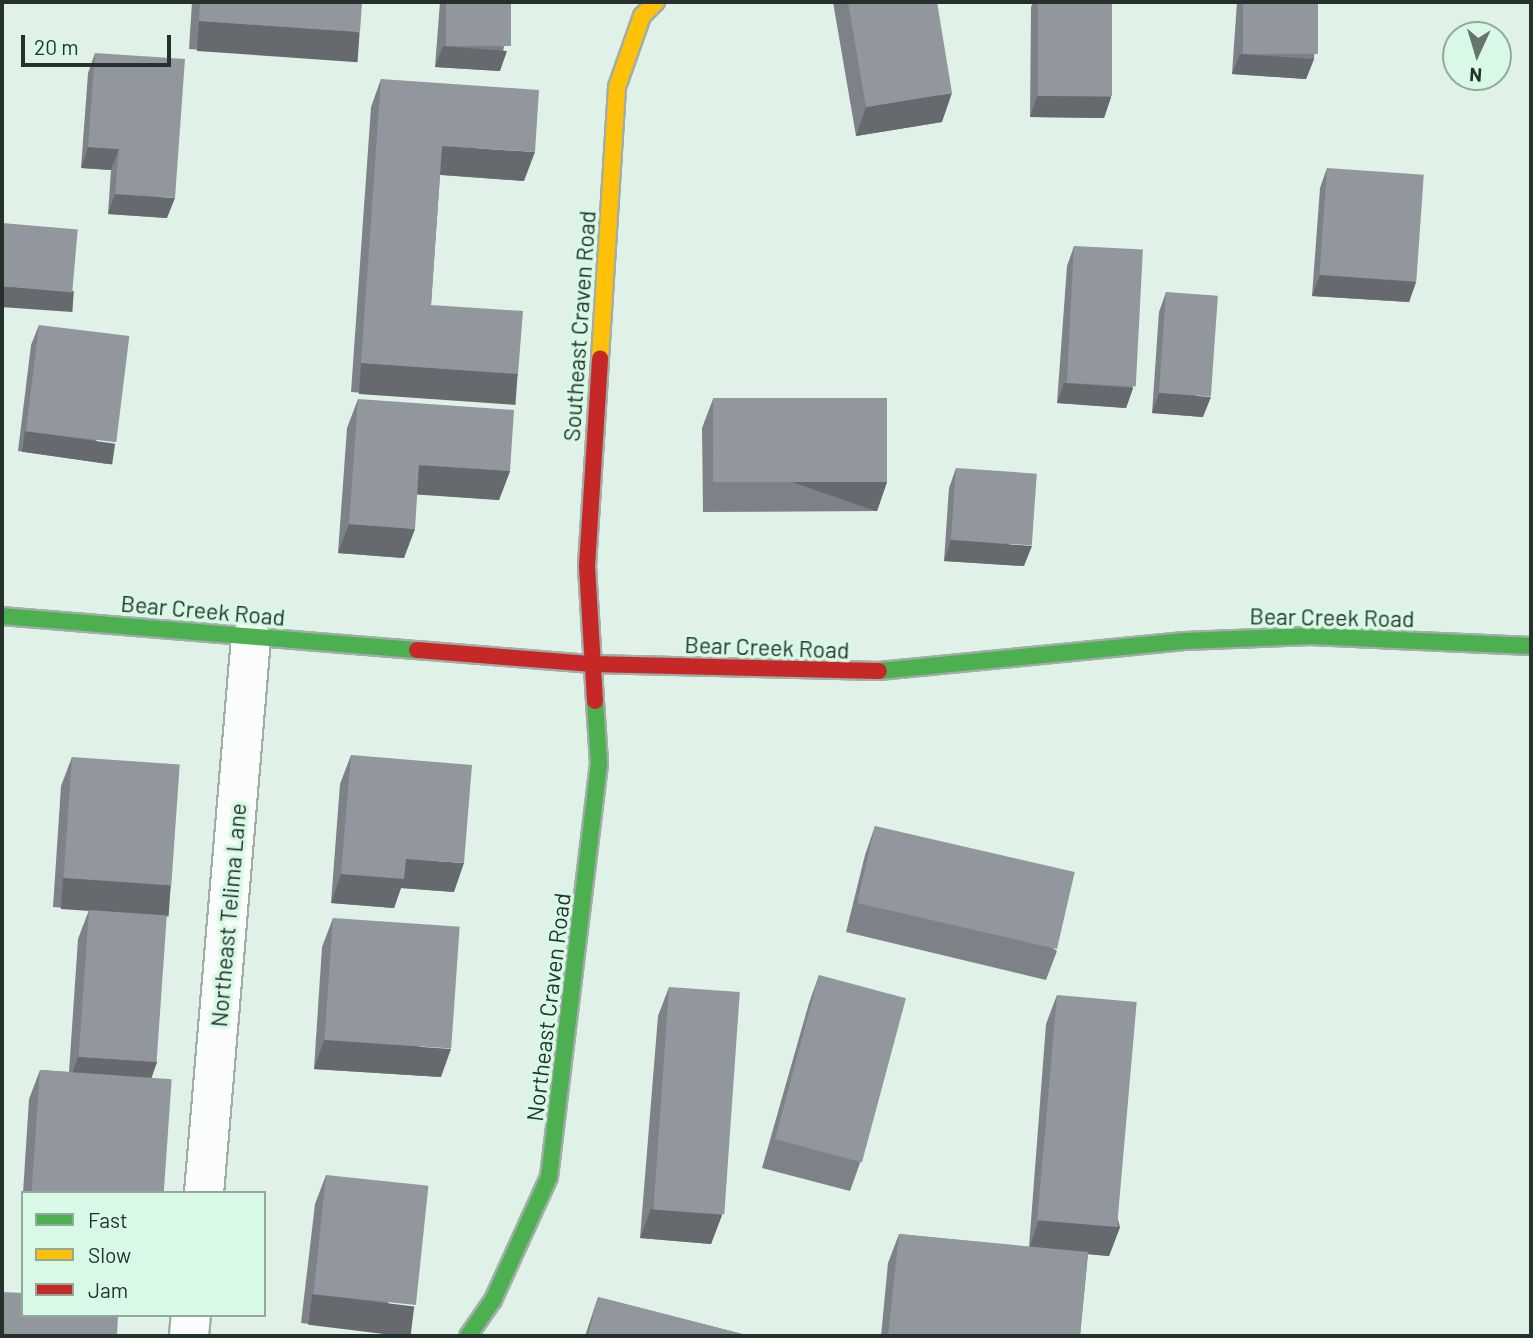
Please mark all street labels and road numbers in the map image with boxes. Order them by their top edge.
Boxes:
street label: Southeast Craven Road [557,210,601,442]
street label: Bear Creek Road [120,589,286,631]
street label: Bear Creek Road [1249,602,1415,632]
street label: Bear Creek Road [684,630,850,664]
street label: Northeast Telima Lane [204,802,252,1028]
street label: Northeast Craven Road [520,891,576,1123]

